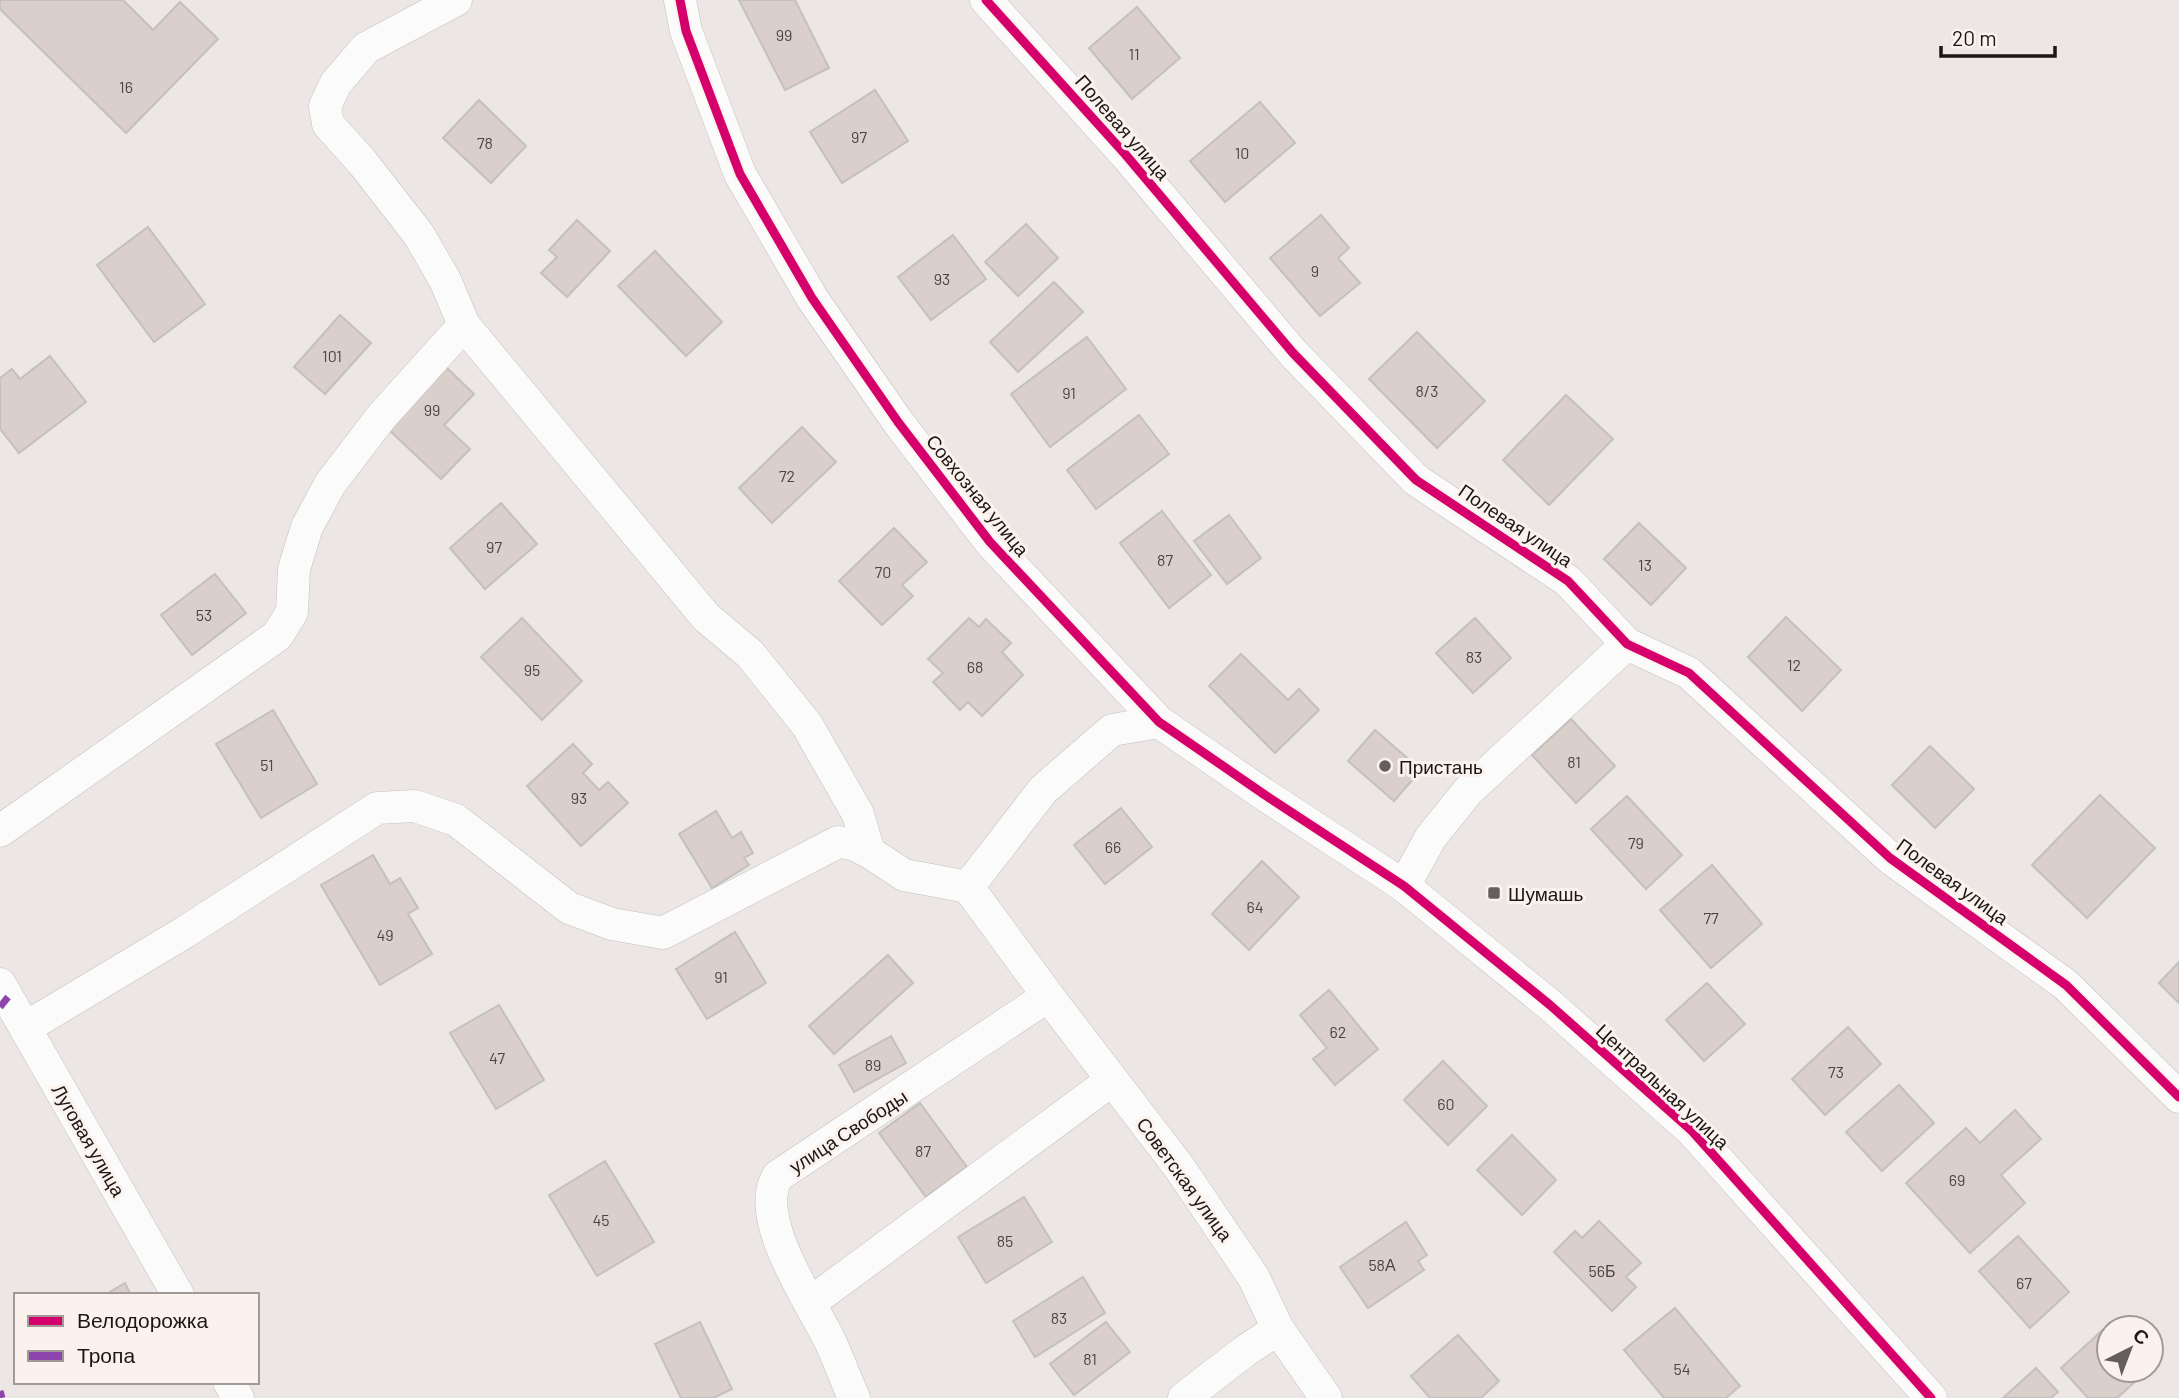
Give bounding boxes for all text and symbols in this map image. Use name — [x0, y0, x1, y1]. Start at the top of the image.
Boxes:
scale bar — [1941, 14, 2055, 58]
house number: 99 — [776, 25, 792, 44]
text: 20 m — [1952, 25, 1997, 50]
house number: 11 — [1128, 44, 1140, 63]
street label: Полевая улица — [1071, 70, 1175, 185]
house number: 16 — [119, 77, 133, 96]
house number: 97 — [851, 127, 867, 146]
house number: 78 — [477, 133, 493, 152]
house number: 10 — [1235, 143, 1249, 162]
house number: 9 — [1311, 261, 1319, 280]
house number: 93 — [934, 269, 950, 288]
house number: 101 — [322, 346, 342, 365]
house number: 8/3 — [1416, 381, 1438, 400]
house number: 91 — [1062, 383, 1076, 402]
house number: 99 — [424, 400, 440, 419]
street label: Совхозная улица — [922, 429, 1034, 561]
house number: 72 — [779, 466, 795, 485]
street label: Полевая улица — [1455, 478, 1578, 572]
house number: 97 — [486, 537, 502, 556]
house number: 87 — [1157, 550, 1173, 569]
house number: 13 — [1638, 555, 1652, 574]
house number: 70 — [875, 562, 891, 581]
house number: 53 — [196, 605, 212, 624]
house number: 83 — [1466, 647, 1482, 666]
house number: 12 — [1787, 655, 1801, 674]
house number: 68 — [967, 657, 983, 676]
house number: 95 — [524, 660, 540, 679]
house number: 81 — [1567, 752, 1581, 771]
house number: 51 — [260, 755, 274, 774]
place label: Пристань — [1399, 755, 1483, 778]
marker: Пристань — [1377, 758, 1393, 774]
house number: 93 — [571, 788, 587, 807]
house number: 79 — [1628, 833, 1644, 852]
street label: Полевая улица — [1893, 833, 2014, 929]
house number: 66 — [1105, 837, 1121, 856]
place label: Шумашь — [1508, 882, 1584, 905]
marker: Шумашь — [1486, 885, 1502, 901]
house number: 64 — [1246, 897, 1264, 916]
house number: 77 — [1703, 908, 1719, 927]
house number: 49 — [376, 925, 394, 944]
house number: 91 — [714, 967, 728, 986]
street label: Центральная улица — [1592, 1018, 1735, 1154]
house number: 62 — [1330, 1022, 1346, 1041]
house number: 47 — [489, 1048, 505, 1067]
house number: 89 — [865, 1055, 881, 1074]
house number: 73 — [1828, 1062, 1844, 1081]
street label: Луговая улица — [48, 1080, 131, 1201]
street label: улица Свободы — [785, 1084, 911, 1178]
house number: 60 — [1437, 1094, 1455, 1113]
street label: Советская улица — [1132, 1112, 1238, 1246]
house number: 87 — [915, 1141, 931, 1160]
house number: 69 — [1949, 1170, 1965, 1189]
house number: 45 — [592, 1210, 610, 1229]
house number: 85 — [997, 1231, 1013, 1250]
house number: 58А — [1368, 1255, 1396, 1274]
house number: 56Б — [1589, 1261, 1615, 1280]
house number: 67 — [2016, 1273, 2032, 1292]
legend — [14, 1293, 259, 1384]
text: Велодорожка — [77, 1307, 208, 1332]
house number: 83 — [1051, 1308, 1067, 1327]
north arrow — [2095, 1314, 2165, 1384]
text: С — [2129, 1323, 2155, 1349]
text: Тропа — [77, 1342, 135, 1367]
house number: 81 — [1083, 1349, 1097, 1368]
house number: 54 — [1673, 1359, 1691, 1378]

